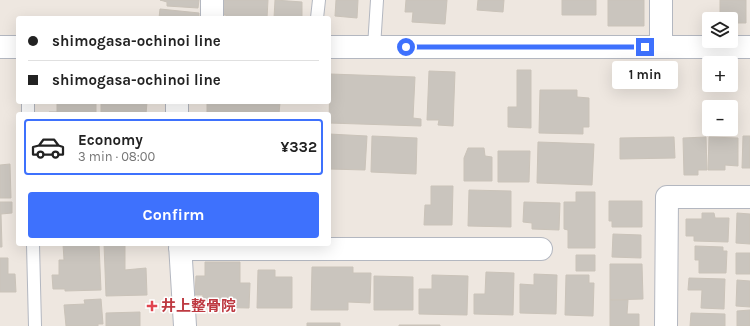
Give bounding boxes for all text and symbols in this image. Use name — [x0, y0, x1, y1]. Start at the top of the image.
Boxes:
map controls — [702, 12, 738, 136]
button: layers — [702, 12, 738, 48]
text: shimogasa-ochinoi line — [52, 32, 221, 50]
route start — [397, 38, 415, 56]
route end — [636, 38, 654, 56]
button: + — [702, 56, 738, 92]
callout: 1 min — [612, 61, 678, 89]
text: 1 min — [629, 67, 661, 82]
text: shimogasa-ochinoi line — [52, 71, 221, 89]
button: − — [702, 100, 738, 136]
icon: car — [30, 129, 66, 165]
text: Economy — [78, 131, 143, 149]
text: ¥332 — [280, 138, 317, 156]
text: 3 min · 08:00 — [78, 149, 155, 164]
button: Confirm — [28, 192, 319, 238]
place label: 井上整骨院 — [161, 297, 236, 315]
marker: 井上整骨院 — [146, 300, 158, 312]

